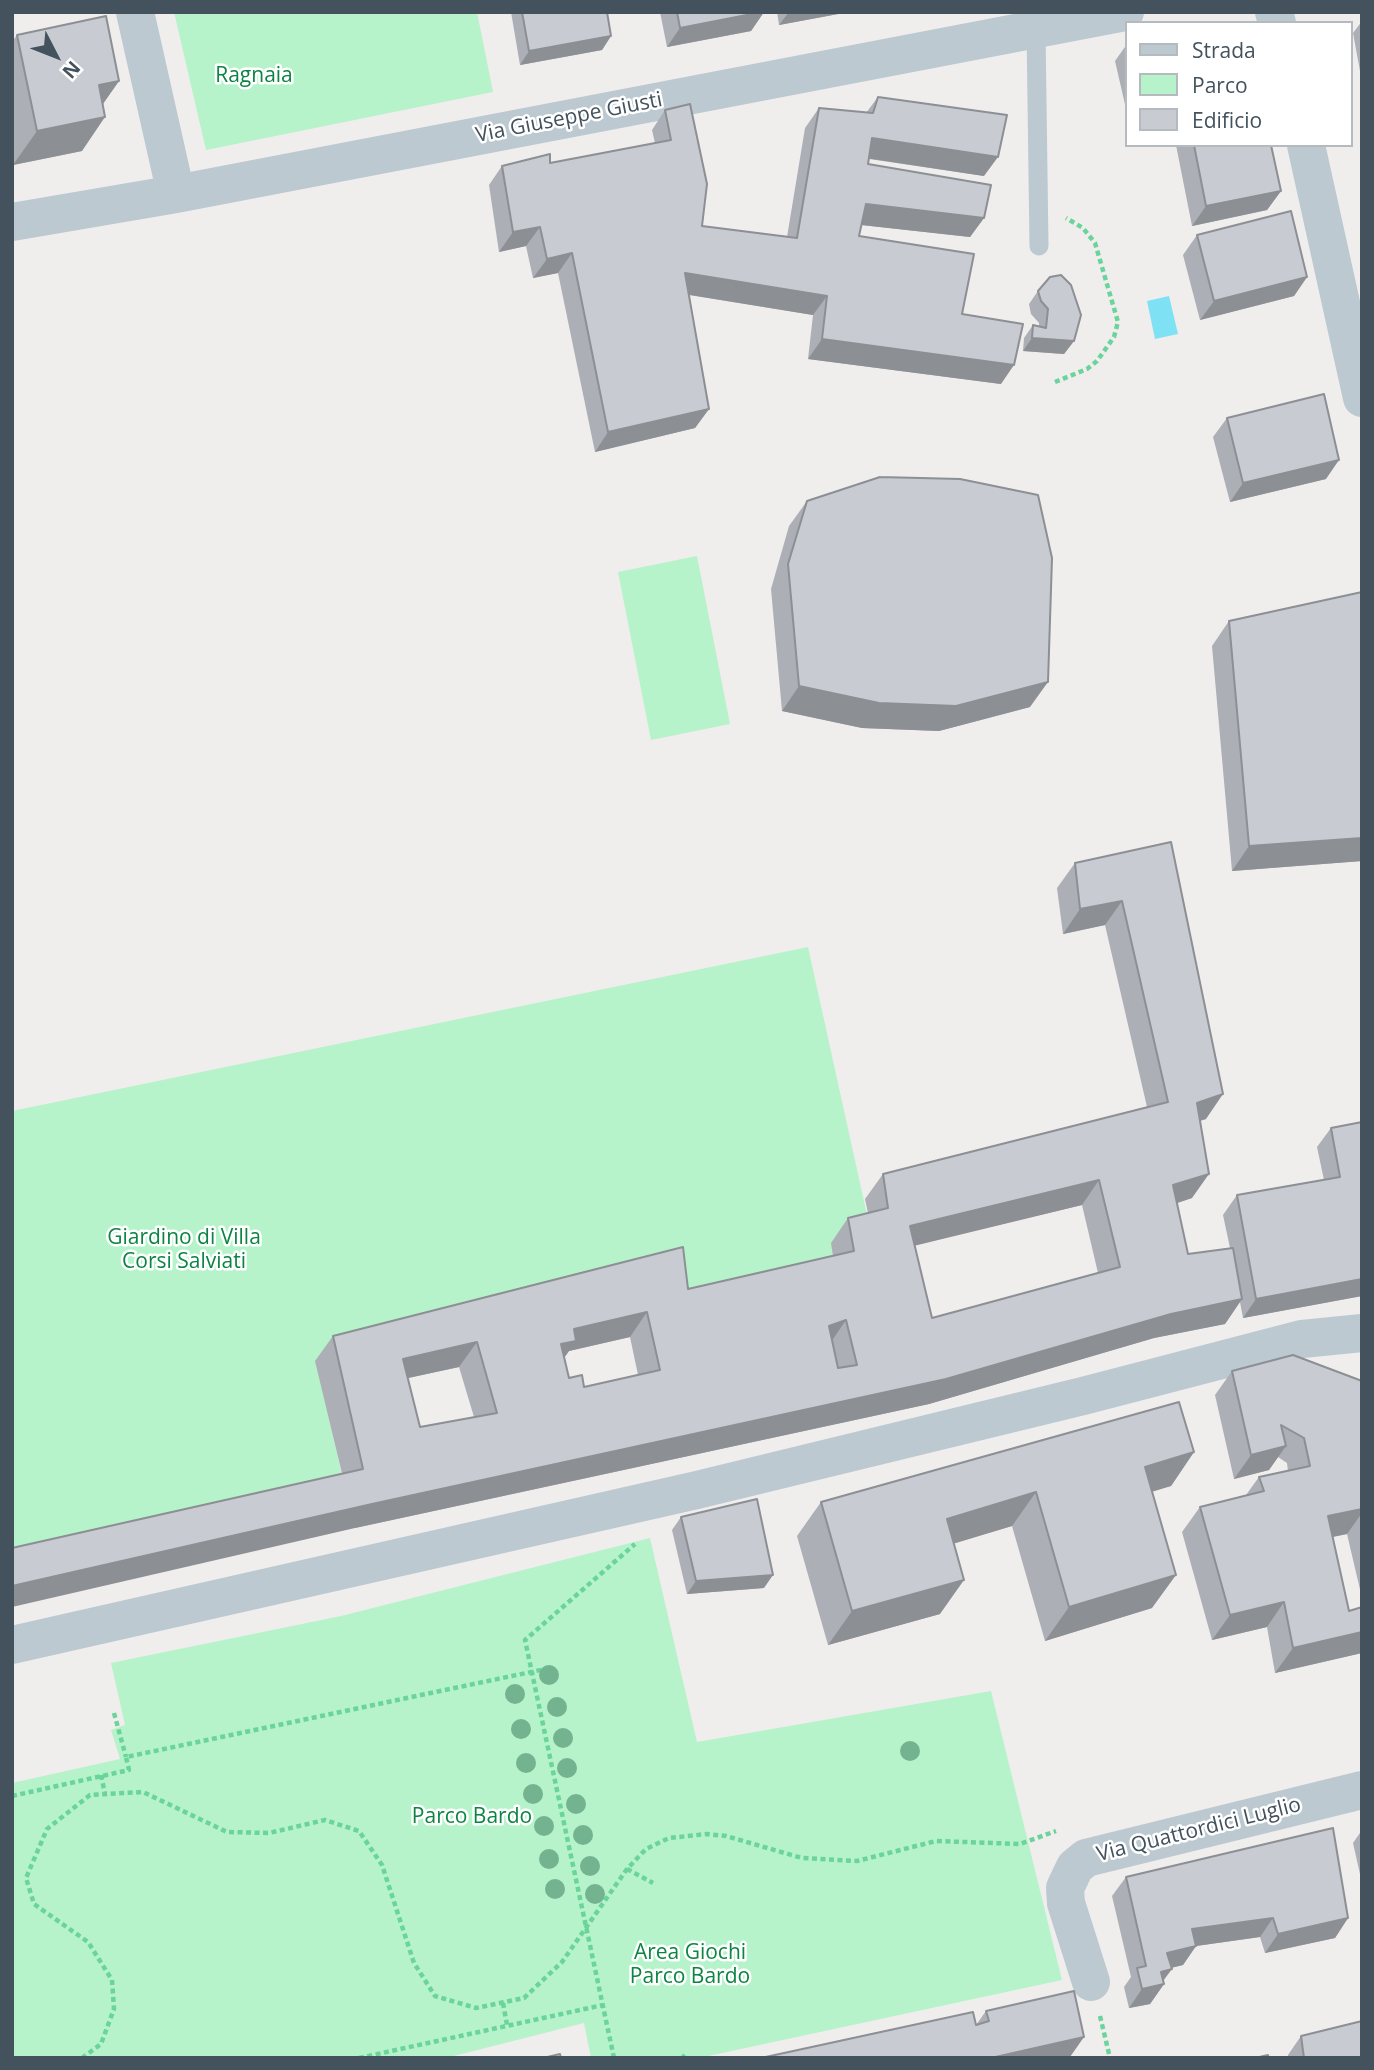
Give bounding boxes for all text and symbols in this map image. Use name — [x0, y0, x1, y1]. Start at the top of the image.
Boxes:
north arrow — [21, 21, 91, 91]
legend — [1126, 21, 1353, 147]
text: Strada — [1192, 36, 1256, 64]
text: N — [57, 56, 86, 84]
park label: Ragnaia — [215, 63, 293, 89]
text: Parco — [1192, 71, 1248, 99]
street label: Via Giuseppe Giusti — [474, 88, 664, 148]
text: Edificio — [1192, 106, 1262, 134]
park label: Giardino di Villa Corsi Salviati — [107, 1225, 261, 1275]
street label: Via Quattordici Luglio — [1094, 1792, 1304, 1868]
park label: Parco Bardo — [412, 1804, 532, 1830]
park label: Area Giochi Parco Bardo — [630, 1940, 750, 1990]

